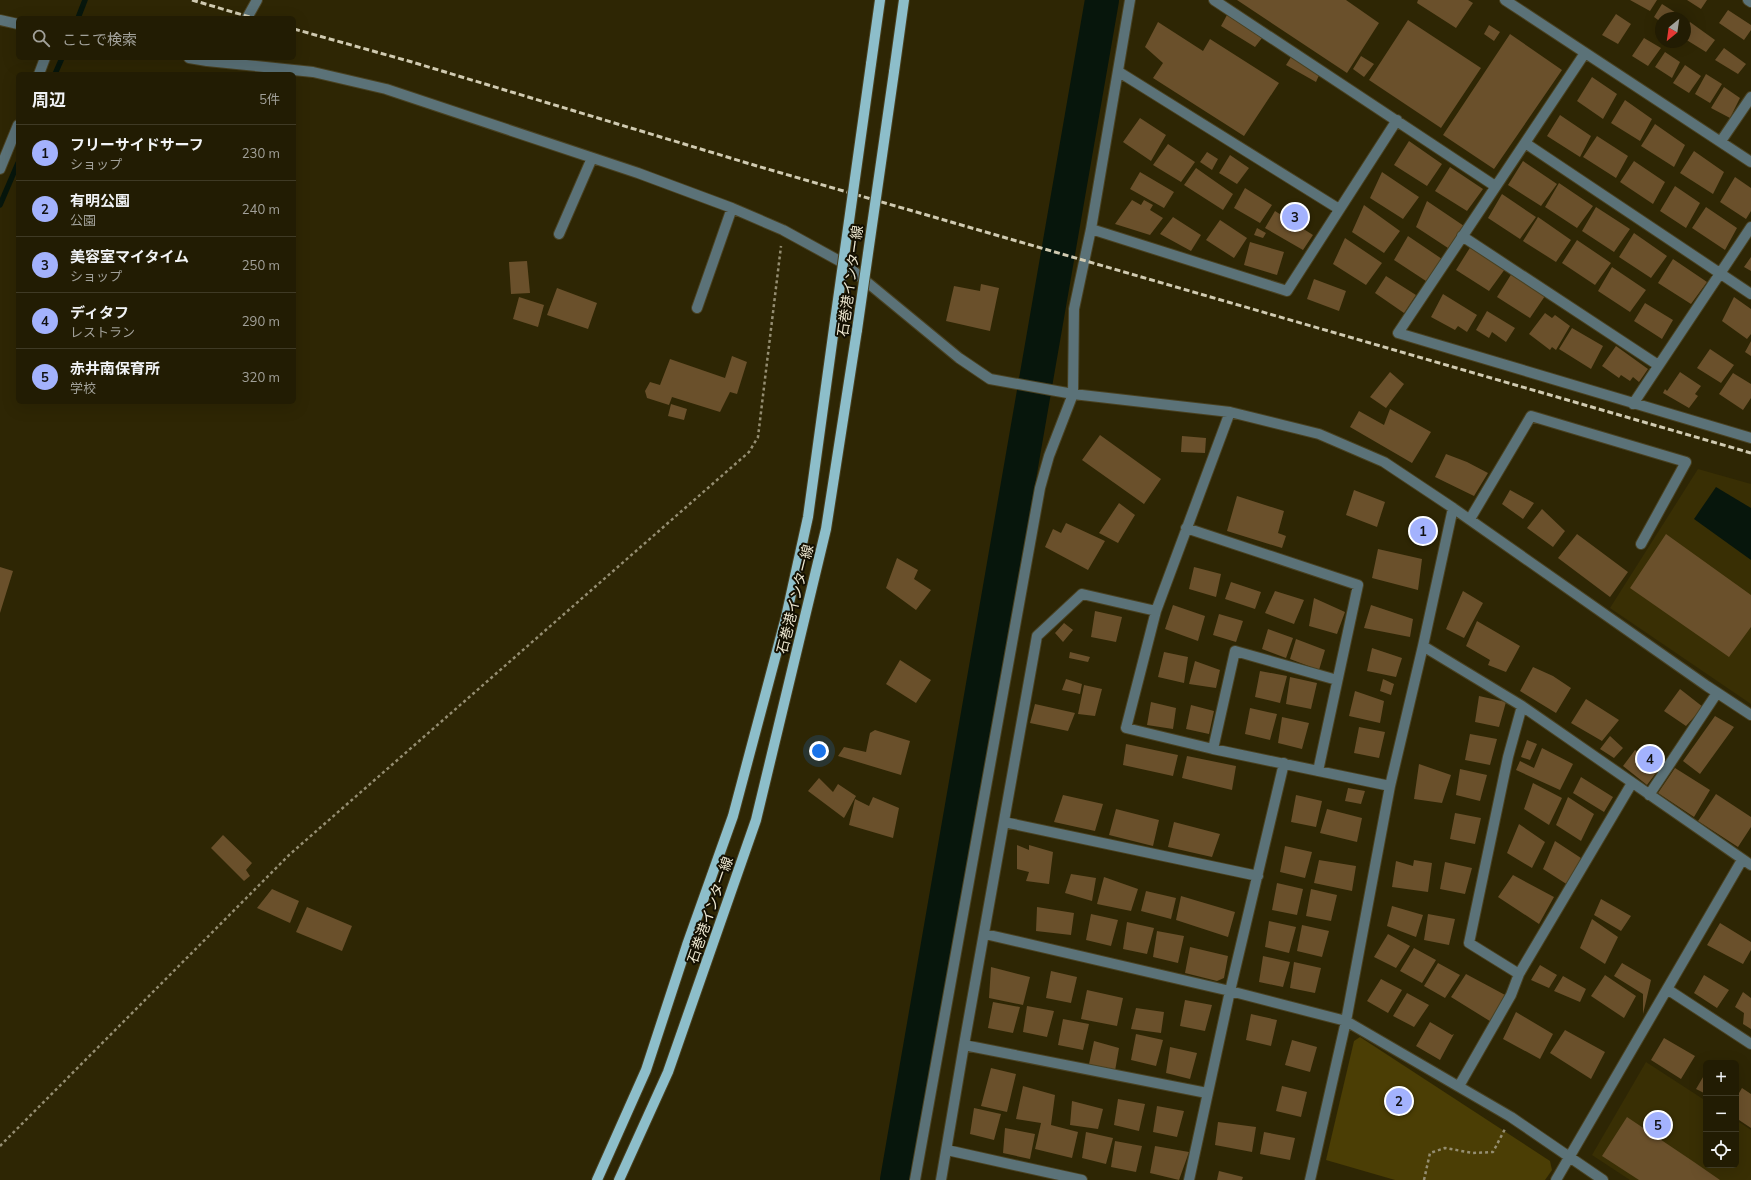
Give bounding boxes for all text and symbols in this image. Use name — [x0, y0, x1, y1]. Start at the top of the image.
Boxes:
north arrow — [1655, 12, 1691, 48]
search box — [16, 16, 296, 60]
icon: search — [30, 27, 52, 49]
text: ここで検索 — [62, 30, 137, 49]
text: 周辺 — [32, 89, 66, 110]
text: 5件 — [259, 91, 280, 107]
text: フリーサイドサーフ — [70, 135, 204, 154]
text: 1 — [41, 145, 49, 161]
text: 230 m — [242, 145, 280, 161]
text: ショップ — [70, 156, 122, 172]
text: 有明公園 — [70, 191, 130, 210]
text: 2 — [41, 201, 49, 217]
text: 240 m — [242, 201, 280, 217]
pin: 3 — [1282, 202, 1308, 232]
text: 公園 — [70, 212, 96, 228]
street label: 石巻港インター線 — [833, 224, 867, 338]
text: 美容室マイタイム — [70, 247, 189, 266]
text: 3 — [41, 257, 49, 273]
text: 250 m — [242, 257, 280, 273]
text: ショップ — [70, 268, 122, 284]
text: ディタフ — [70, 303, 129, 322]
text: 4 — [41, 313, 49, 329]
text: 290 m — [242, 313, 280, 329]
text: レストラン — [70, 324, 135, 340]
text: 赤井南保育所 — [70, 359, 160, 378]
text: 5 — [41, 369, 49, 385]
text: 320 m — [242, 369, 280, 385]
text: 学校 — [70, 380, 96, 396]
pin: 1 — [1410, 516, 1436, 546]
street label: 石巻港インター線 — [773, 542, 817, 656]
your location — [809, 741, 829, 761]
pin: 4 — [1637, 744, 1663, 774]
street label: 石巻港インター線 — [683, 854, 737, 966]
map controls — [1703, 1060, 1739, 1168]
button: + — [1703, 1060, 1739, 1096]
pin: 2 — [1386, 1086, 1412, 1116]
button: − — [1703, 1096, 1739, 1132]
pin: 5 — [1645, 1110, 1671, 1140]
button: locate — [1703, 1132, 1739, 1168]

